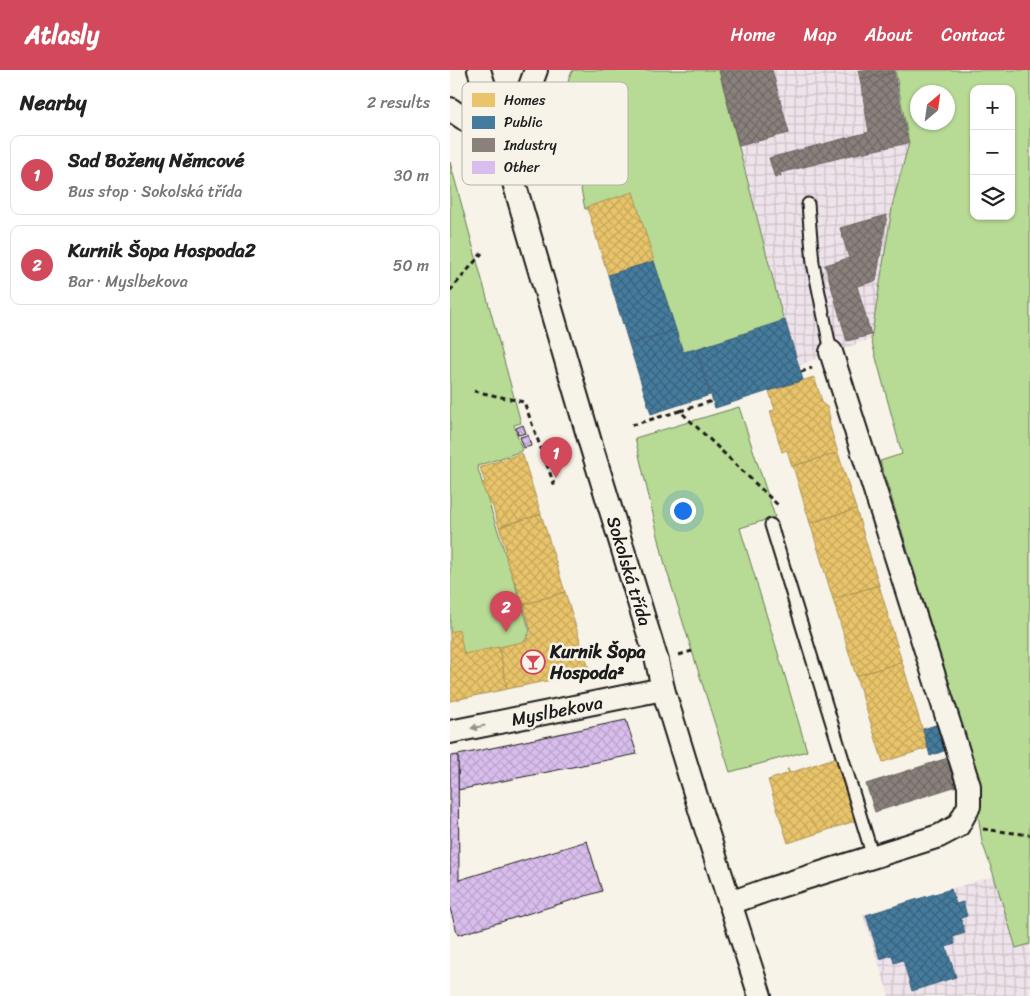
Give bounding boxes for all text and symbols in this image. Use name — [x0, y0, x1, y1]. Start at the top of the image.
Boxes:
text: Atlasly — [25, 14, 99, 56]
text: Home — [731, 19, 776, 51]
text: Map — [804, 19, 837, 51]
text: About — [865, 19, 913, 51]
text: Contact — [941, 19, 1005, 51]
legend — [462, 82, 628, 185]
text: Nearby — [20, 84, 86, 122]
north arrow — [910, 85, 955, 130]
map controls — [970, 85, 1015, 220]
button: + — [970, 85, 1015, 130]
text: 2 results — [367, 88, 430, 117]
text: Homes — [504, 88, 546, 113]
text: Public — [504, 110, 543, 135]
button: − — [970, 130, 1015, 175]
text: Industry — [503, 133, 558, 158]
text: Sad Boženy Němcové — [68, 144, 245, 177]
text: Other — [504, 155, 541, 180]
text: 1 — [34, 161, 40, 190]
text: 30 m — [394, 161, 429, 190]
button: layers — [970, 175, 1015, 220]
text: Bus stop · Sokolská třída — [68, 177, 242, 206]
text: Kurnik Šopa Hospoda2 — [68, 234, 256, 267]
text: 2 — [32, 251, 42, 280]
text: 50 m — [393, 251, 429, 280]
text: Bar · Myslbekova — [68, 267, 188, 296]
pin: 1 — [540, 437, 572, 478]
your location — [670, 498, 696, 524]
street label: Sokolská třída — [597, 512, 661, 630]
pin: 2 — [490, 591, 522, 632]
place label: Kurnik Šopa Hospoda² — [549, 636, 646, 689]
bar icon: Kurnik Šopa Hospoda² — [520, 649, 546, 675]
street label: Myslbekova — [508, 686, 606, 736]
one-way arrow — [470, 723, 486, 731]

